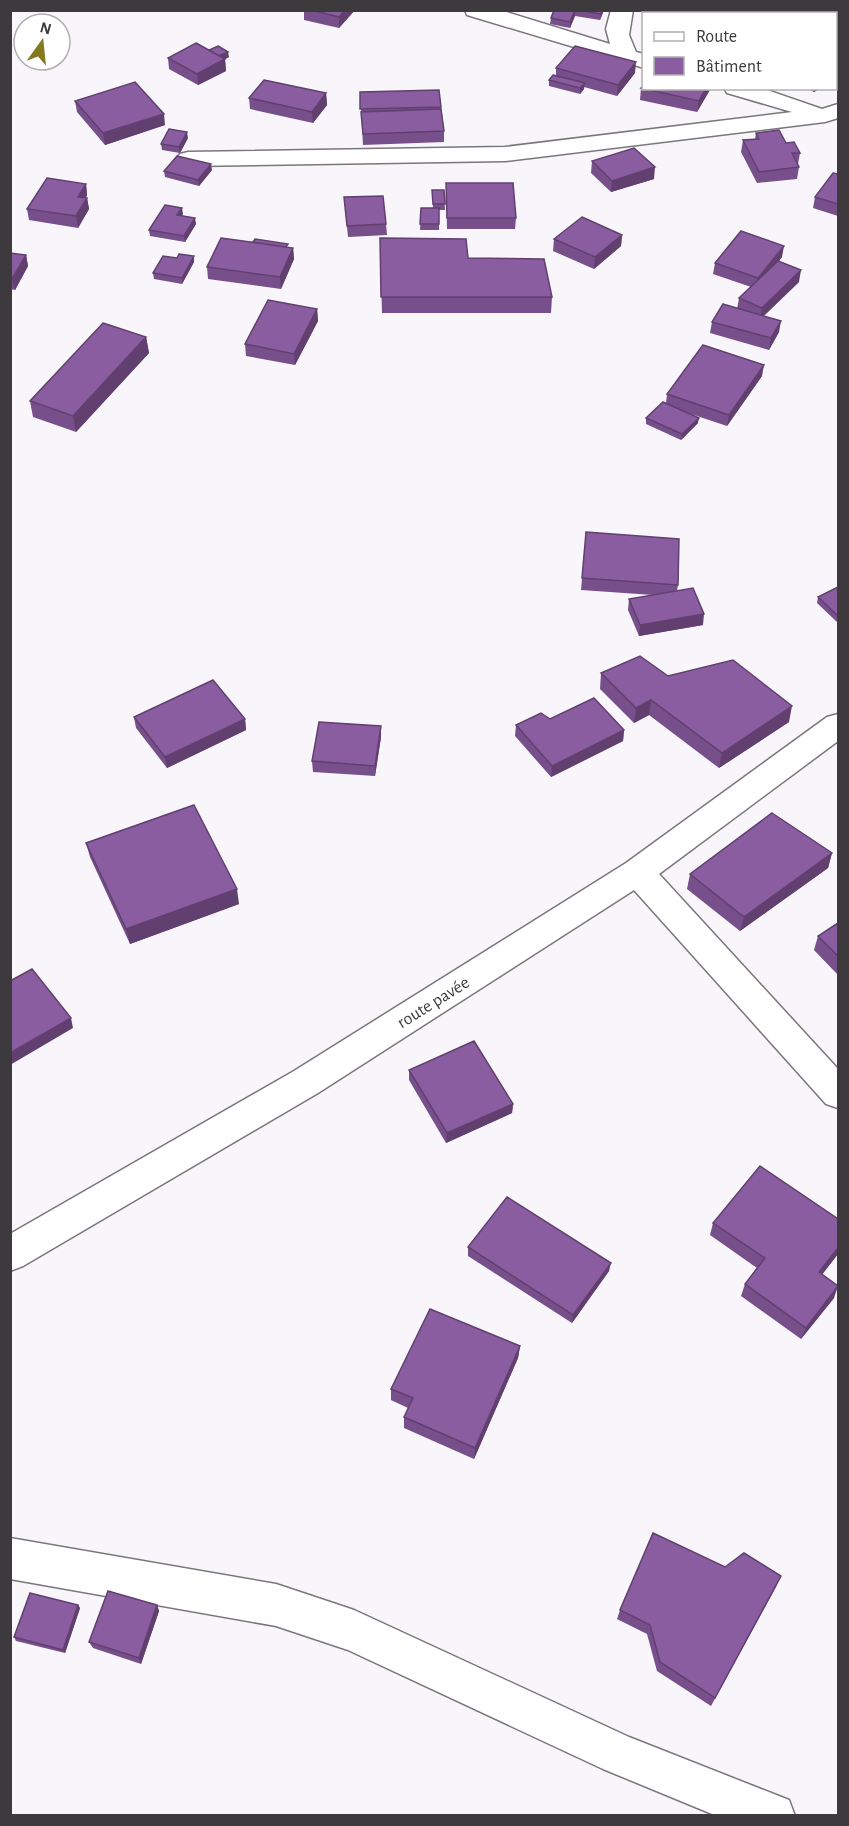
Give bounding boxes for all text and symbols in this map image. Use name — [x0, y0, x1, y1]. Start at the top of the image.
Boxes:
north arrow — [12, 12, 72, 72]
legend — [642, 12, 837, 90]
text: N — [38, 19, 53, 38]
text: Route — [696, 28, 737, 46]
text: Bâtiment — [696, 58, 762, 76]
street label: route pavée — [394, 974, 473, 1032]

